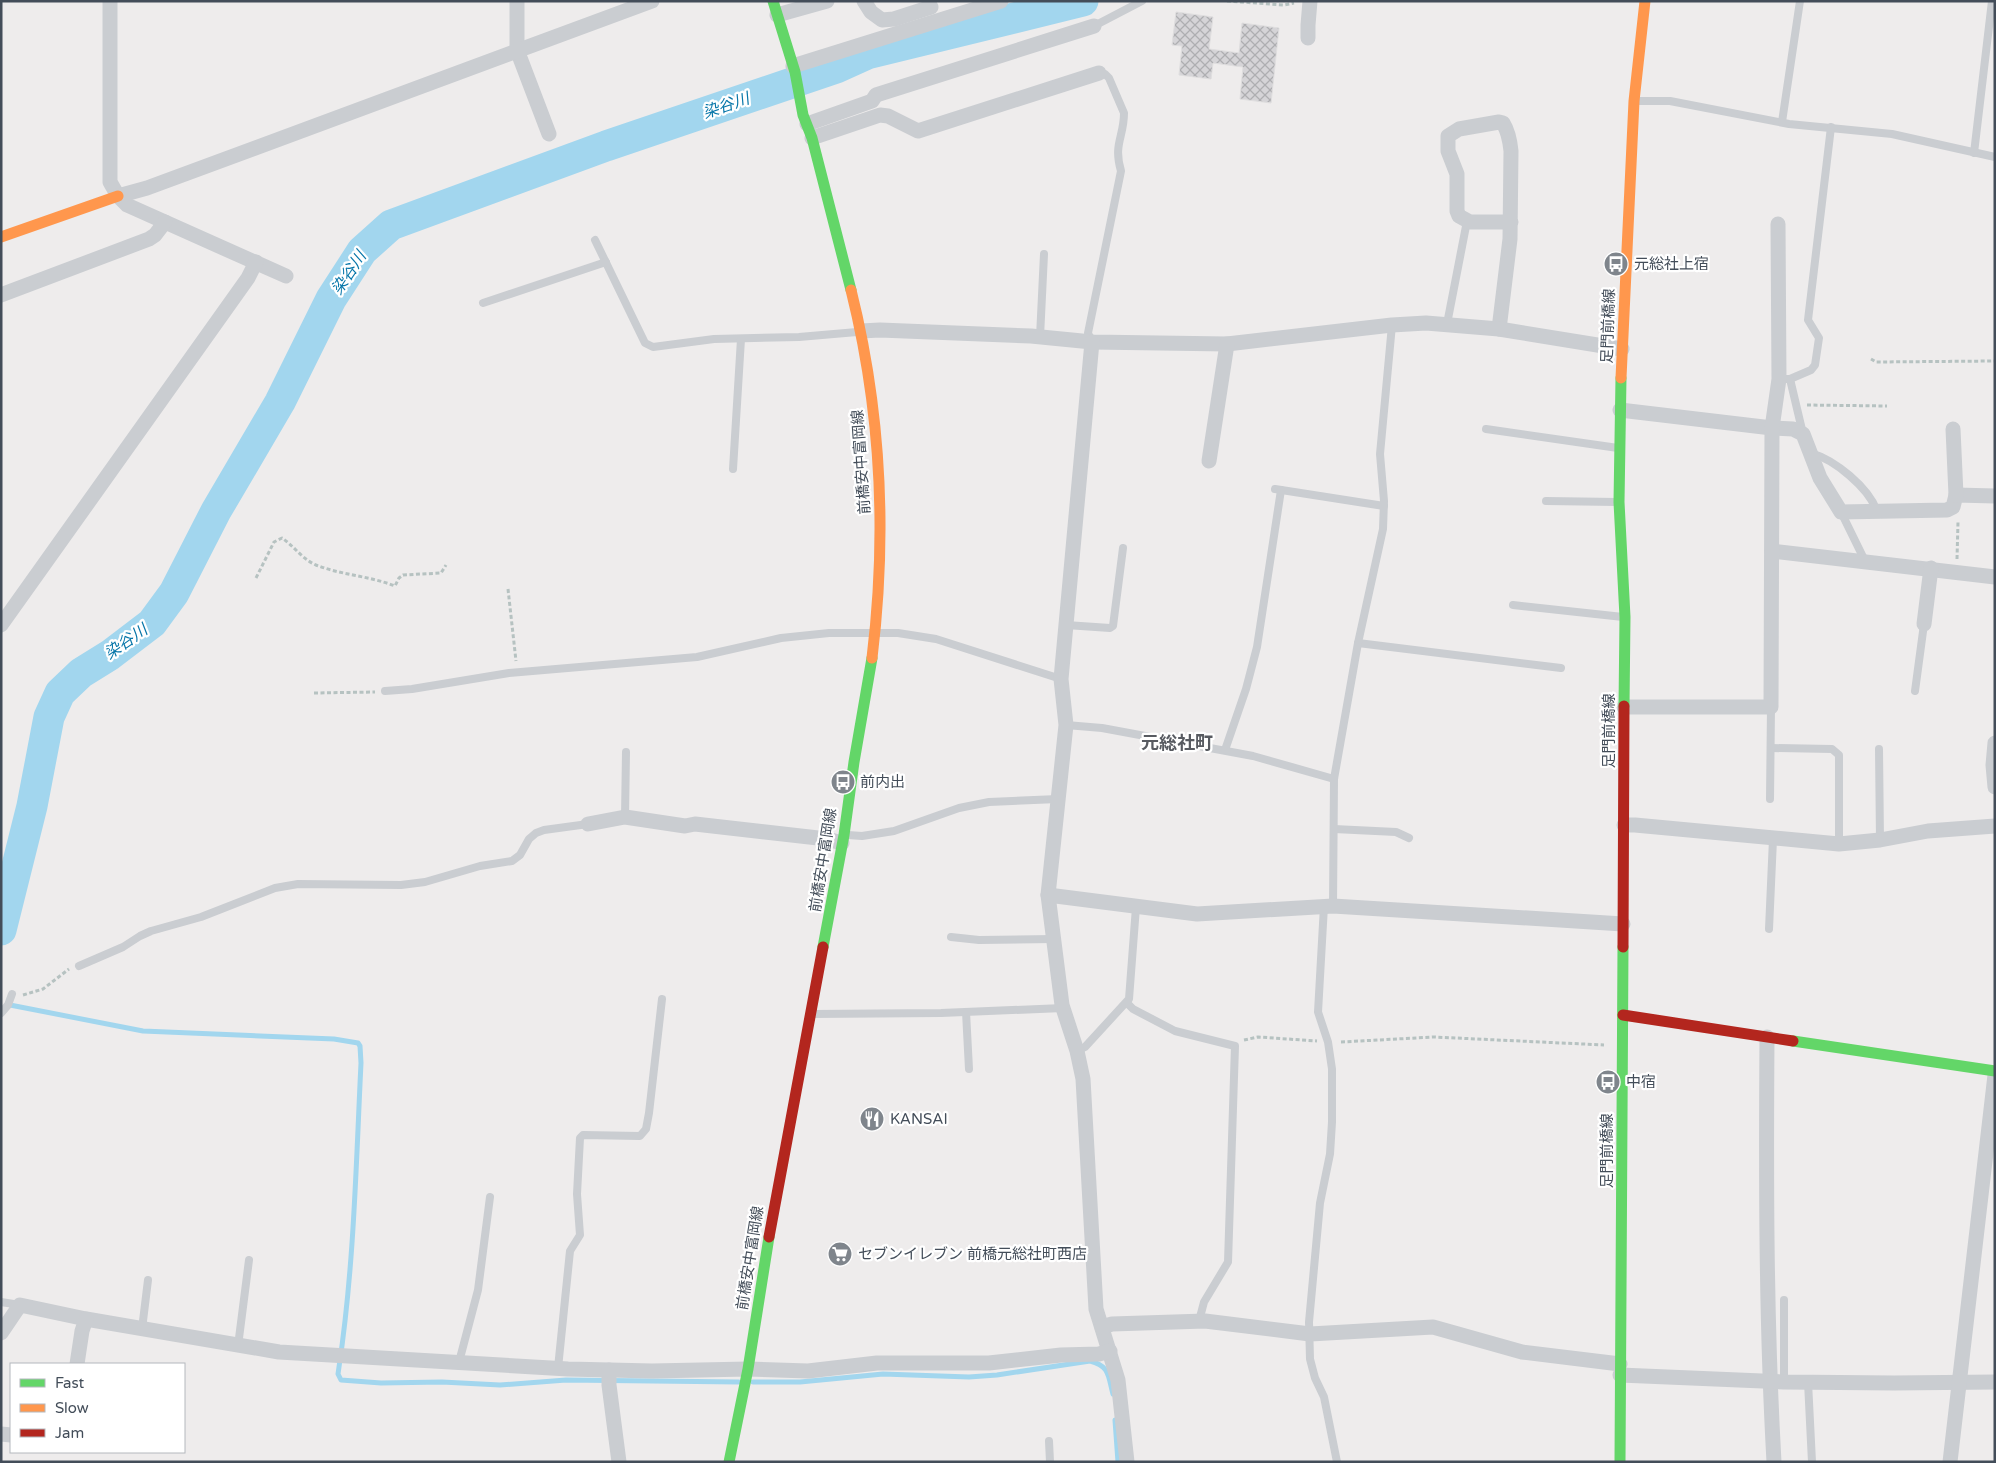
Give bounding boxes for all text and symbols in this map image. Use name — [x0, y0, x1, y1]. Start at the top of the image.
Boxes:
water label: 染谷川 — [700, 88, 754, 123]
water label: 染谷川 — [327, 246, 372, 298]
bus stop icon: 元総社上宿 — [1603, 251, 1629, 277]
place label: 元総社上宿 — [1634, 255, 1709, 273]
street label: 足門前橋線 — [1598, 288, 1618, 364]
street label: 前橋安中富岡線 — [848, 409, 874, 515]
water label: 染谷川 — [101, 619, 153, 664]
street label: 足門前橋線 — [1600, 693, 1618, 769]
district label: 元総社町 — [1141, 732, 1213, 754]
bus stop icon: 前内出 — [830, 769, 856, 795]
place label: 前内出 — [860, 773, 905, 791]
street label: 前橋安中富岡線 — [806, 807, 840, 913]
bus stop icon: 中宿 — [1595, 1069, 1621, 1095]
place label: 中宿 — [1626, 1073, 1656, 1091]
restaurant icon: KANSAI — [859, 1106, 885, 1132]
place label: KANSAI — [890, 1110, 948, 1128]
street label: 足門前橋線 — [1598, 1113, 1616, 1189]
street label: 前橋安中富岡線 — [733, 1205, 767, 1311]
supermarket icon: セブンイレブン 前橋元総社町西店 — [827, 1241, 853, 1267]
place label: セブンイレブン 前橋元総社町西店 — [858, 1245, 1087, 1263]
legend — [10, 1363, 185, 1453]
text: Fast — [55, 1374, 85, 1392]
text: Slow — [55, 1399, 89, 1417]
text: Jam — [55, 1424, 84, 1442]

